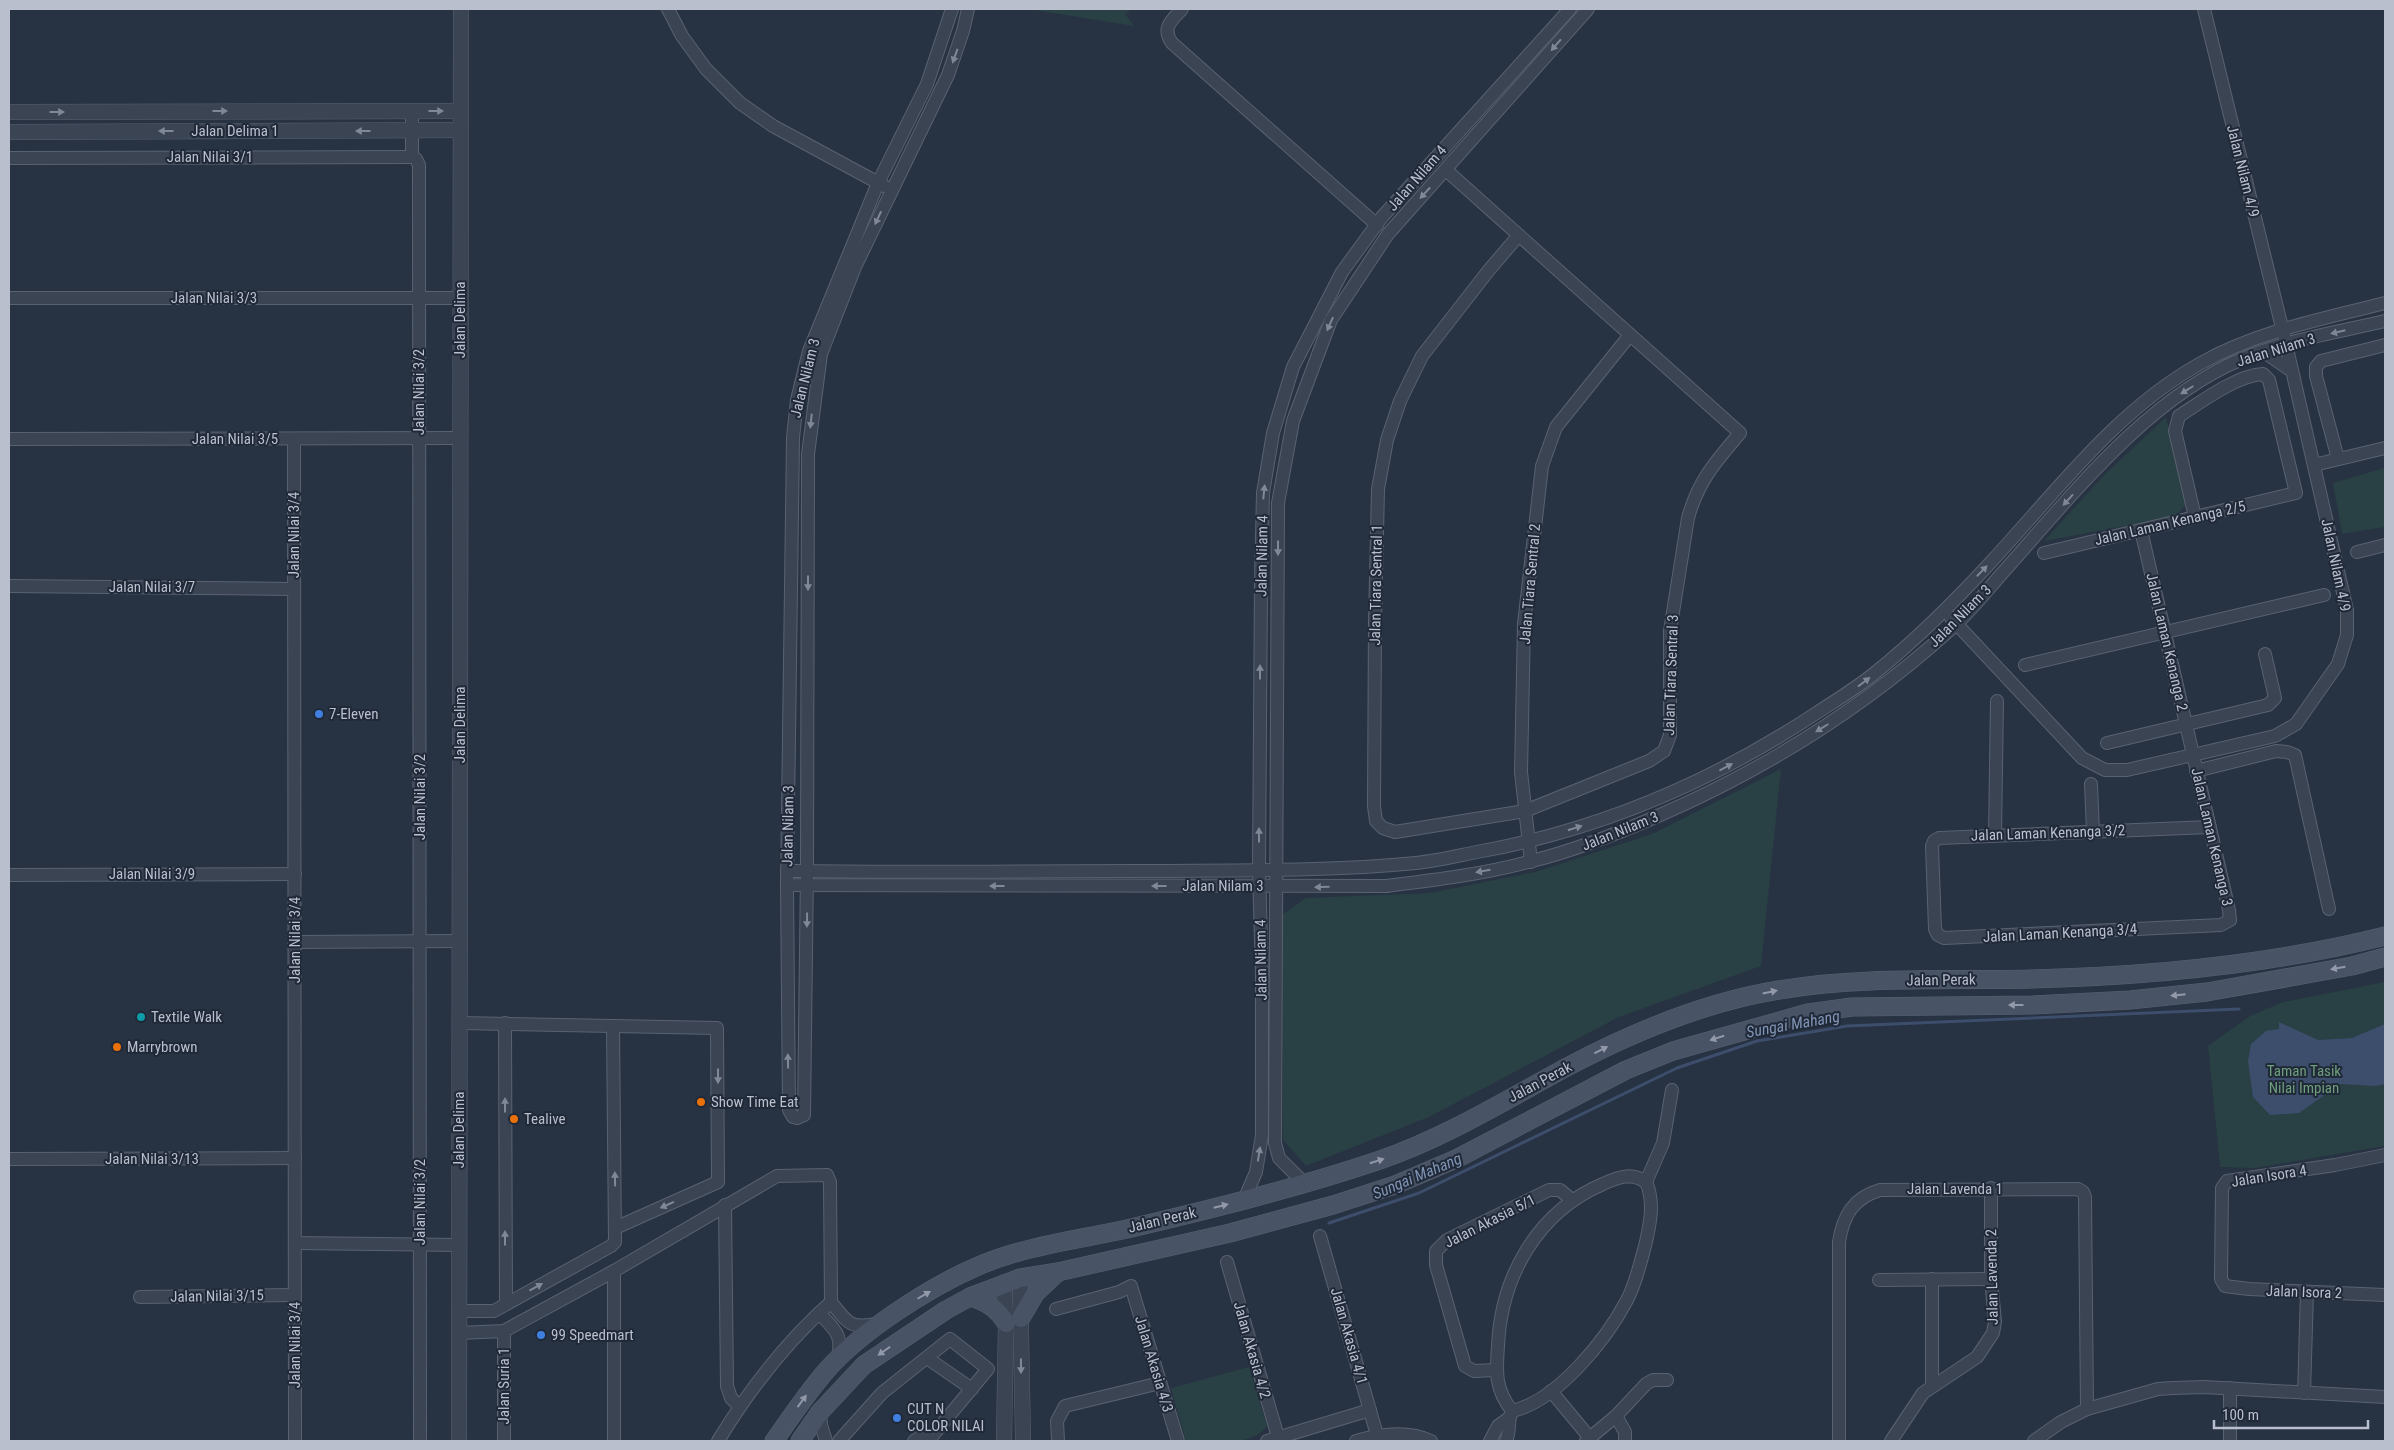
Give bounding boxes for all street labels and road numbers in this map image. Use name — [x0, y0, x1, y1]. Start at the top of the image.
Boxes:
street label: Jalan Delima 1 — [191, 122, 279, 140]
street label: Jalan Nilam 4/9 — [2223, 123, 2263, 219]
street label: Jalan Nilam 4 — [1384, 141, 1450, 215]
street label: Jalan Nilai 3/1 — [167, 148, 253, 166]
street label: Jalan Delima — [451, 282, 469, 358]
street label: Jalan Nilai 3/3 — [171, 289, 257, 307]
street label: Jalan Nilam 3 — [2235, 330, 2317, 370]
street label: Jalan Nilam 3 — [786, 336, 824, 420]
street label: Jalan Nilai 3/2 — [410, 349, 428, 435]
street label: Jalan Nilai 3/5 — [192, 430, 278, 448]
street label: Jalan Nilai 3/4 — [285, 492, 303, 578]
street label: Jalan Laman Kenanga 2/5 — [2093, 497, 2247, 549]
street label: Jalan Nilam 4 — [1252, 515, 1272, 597]
street label: Jalan Nilam 4/9 — [2317, 517, 2355, 613]
street label: Jalan Tiara Sentral 2 — [1516, 523, 1544, 645]
street label: Jalan Tiara Sentral 1 — [1366, 524, 1386, 646]
street label: Jalan Laman Kenanga 2 — [2142, 571, 2192, 713]
street label: Jalan Nilai 3/7 — [109, 578, 195, 596]
street label: Jalan Nilam 3 — [1925, 581, 1995, 651]
street label: Jalan Tiara Sentral 3 — [1660, 614, 1682, 736]
street label: Jalan Delima — [451, 687, 469, 763]
street label: Jalan Nilai 3/2 — [411, 754, 429, 840]
street label: Jalan Laman Kenanga 3 — [2187, 766, 2237, 908]
street label: Jalan Nilam 3 — [778, 785, 798, 867]
street label: Jalan Nilam 3 — [1579, 807, 1661, 855]
street label: Jalan Laman Kenanga 3/2 — [1971, 821, 2125, 845]
street label: Jalan Nilai 3/9 — [109, 865, 195, 883]
street label: Jalan Nilam 3 — [1182, 877, 1264, 895]
street label: Jalan Nilai 3/4 — [286, 897, 304, 983]
street label: Jalan Nilam 4 — [1251, 919, 1271, 1001]
street label: Jalan Laman Kenanga 3/4 — [1982, 920, 2138, 946]
street label: Jalan Perak — [1906, 970, 1976, 990]
street label: Jalan Perak — [1505, 1058, 1575, 1106]
street label: Jalan Delima — [450, 1092, 468, 1168]
street label: Jalan Nilai 3/13 — [105, 1150, 199, 1168]
street label: Jalan Nilai 3/2 — [411, 1159, 429, 1245]
street label: Jalan Isora 4 — [2230, 1161, 2308, 1191]
street label: Jalan Lavenda 1 — [1907, 1180, 2003, 1198]
street label: Jalan Akasia 5/1 — [1442, 1190, 1538, 1252]
street label: Jalan Perak — [1126, 1203, 1198, 1237]
street label: Jalan Lavenda 2 — [1982, 1229, 2002, 1325]
street label: Jalan Isora 2 — [2266, 1282, 2342, 1302]
street label: Jalan Nilai 3/15 — [170, 1286, 264, 1306]
street label: Jalan Akasia 4/1 — [1327, 1286, 1371, 1386]
street label: Jalan Akasia 4/2 — [1230, 1300, 1274, 1400]
street label: Jalan Nilai 3/4 — [286, 1302, 304, 1388]
street label: Jalan Akasia 4/3 — [1131, 1314, 1177, 1414]
street label: Jalan Suria 1 — [495, 1348, 513, 1424]

